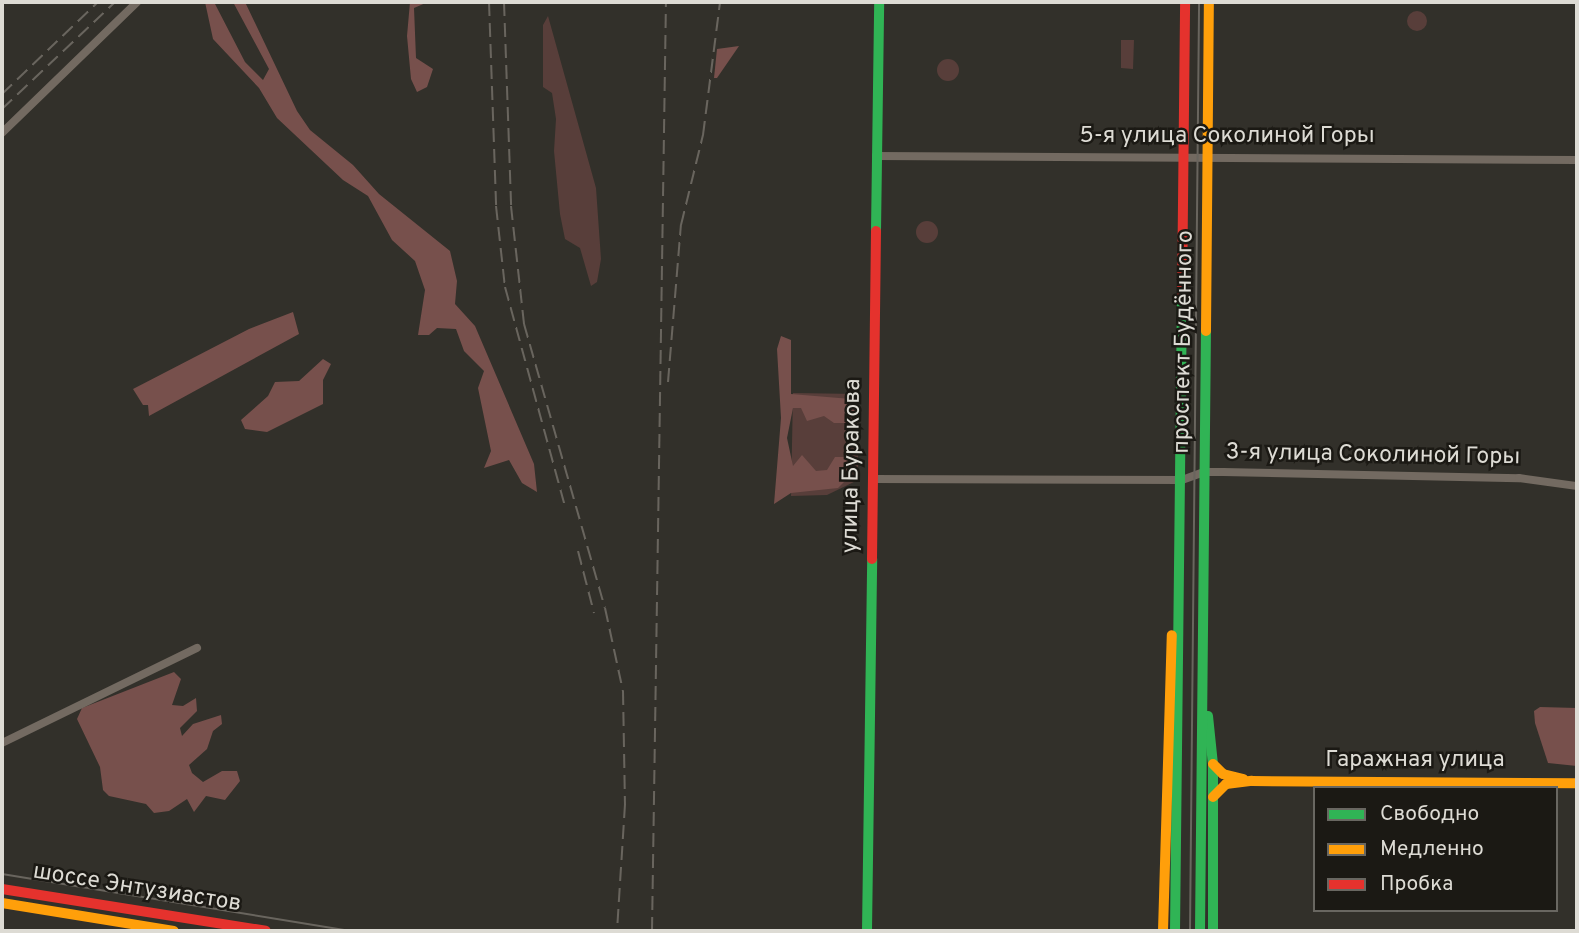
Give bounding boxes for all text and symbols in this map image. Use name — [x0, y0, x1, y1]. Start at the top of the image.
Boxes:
street label: 5-я улица Соколиной Горы — [1079, 123, 1375, 151]
street label: проспект Будённого — [1169, 230, 1201, 454]
street label: улица Буракова — [838, 378, 868, 554]
street label: 3-я улица Соколиной Горы — [1225, 440, 1521, 472]
street label: Гаражная улица — [1325, 747, 1505, 775]
legend — [1313, 786, 1558, 912]
text: Свободно — [1380, 801, 1479, 828]
text: Медленно — [1380, 836, 1484, 863]
street label: шоссе Энтузиастов — [31, 859, 243, 919]
text: Пробка — [1380, 871, 1453, 898]

